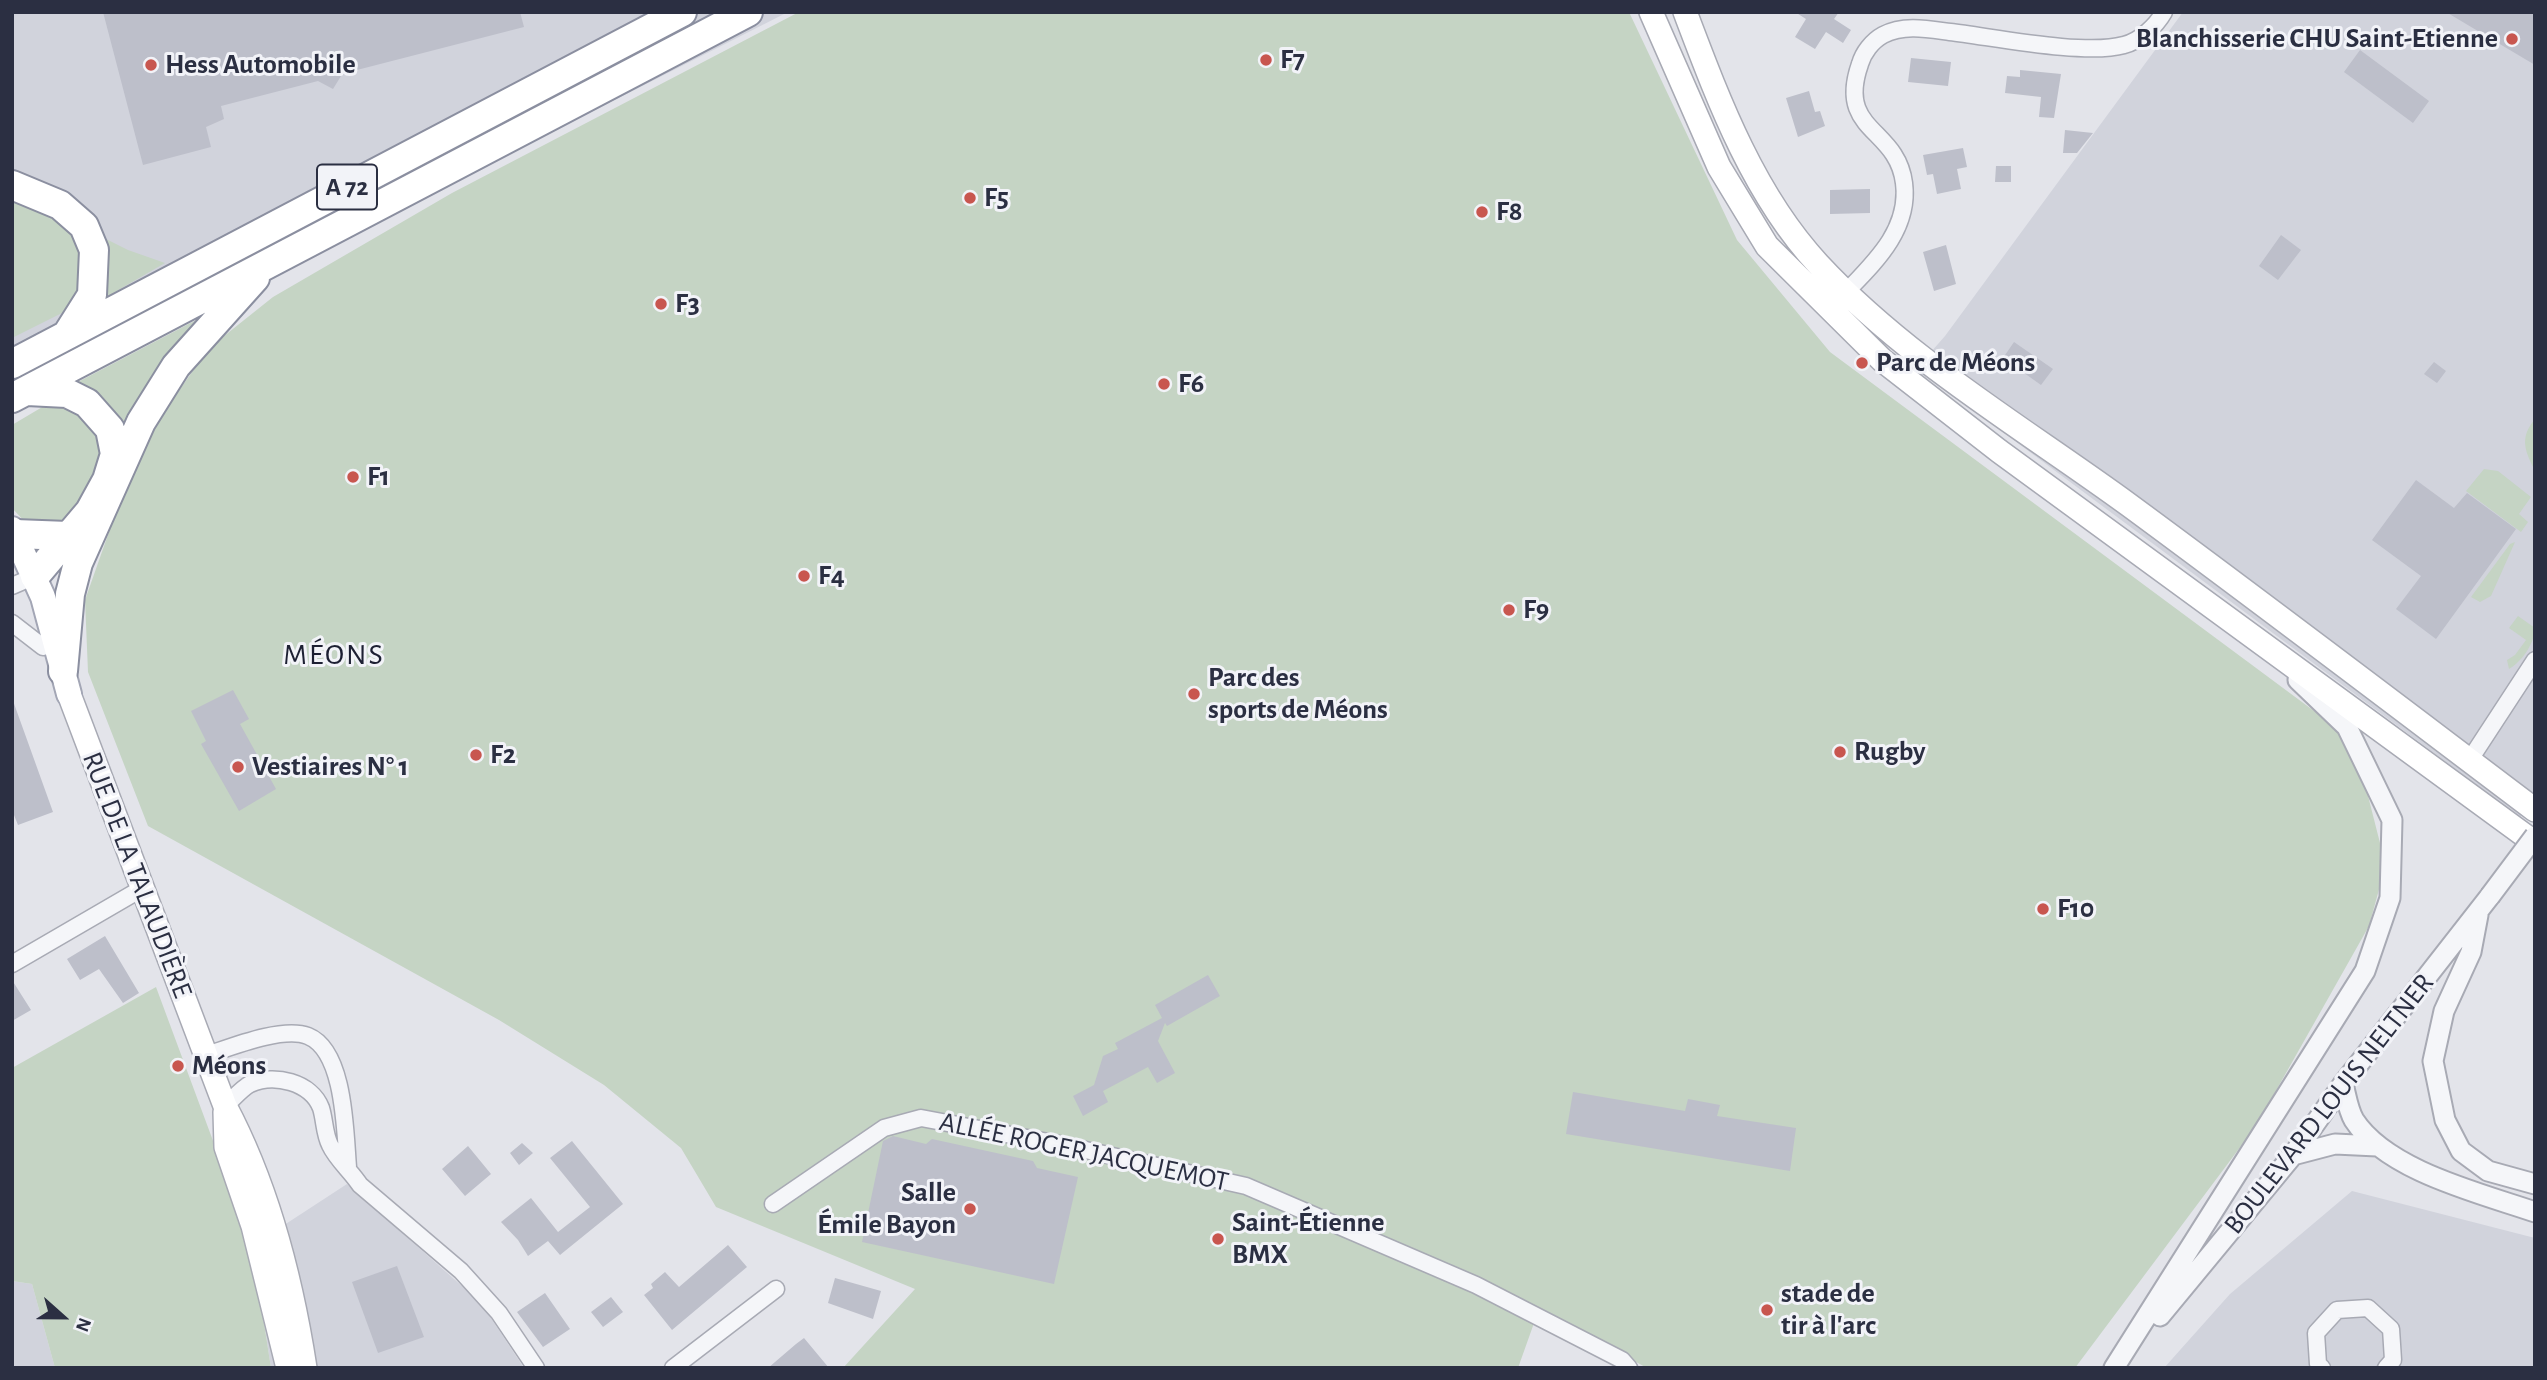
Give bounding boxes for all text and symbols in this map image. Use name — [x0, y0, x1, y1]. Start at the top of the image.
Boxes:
place label: Blanchisserie CHU Saint-Etienne — [2136, 22, 2498, 56]
marker: Blanchisserie CHU Saint-Etienne — [2504, 31, 2520, 47]
place label: F7 — [1280, 43, 1305, 77]
place label: Hess Automobile — [165, 48, 356, 82]
marker: F7 — [1258, 52, 1274, 68]
marker: Hess Automobile — [143, 57, 159, 73]
road number: A 72 — [317, 164, 377, 210]
place label: F5 — [984, 181, 1009, 215]
marker: F5 — [962, 190, 978, 206]
place label: F8 — [1496, 195, 1523, 229]
marker: F8 — [1474, 204, 1490, 220]
place label: F3 — [675, 287, 700, 321]
marker: F3 — [653, 296, 669, 312]
place label: Parc de Méons — [1876, 346, 2035, 380]
marker: Parc de Méons — [1854, 355, 1870, 371]
place label: F6 — [1178, 367, 1204, 401]
marker: F6 — [1156, 376, 1172, 392]
place label: F1 — [367, 460, 390, 494]
marker: F1 — [345, 469, 361, 485]
place label: F4 — [818, 559, 845, 593]
marker: F4 — [796, 568, 812, 584]
place label: F9 — [1523, 593, 1549, 627]
marker: F9 — [1501, 602, 1517, 618]
district label: MÉONS — [284, 637, 384, 673]
place label: Parc des sports de Méons — [1208, 661, 1388, 727]
marker: Parc des sports de Méons — [1186, 686, 1202, 702]
place label: Rugby — [1854, 735, 1926, 769]
place label: F2 — [490, 738, 516, 772]
marker: Rugby — [1832, 744, 1848, 760]
street label: RUE DE LA TALAUDIÈRE — [75, 747, 199, 1003]
marker: F2 — [468, 747, 484, 763]
place label: Vestiaires N° 1 — [252, 750, 409, 784]
marker: Vestiaires N° 1 — [230, 759, 246, 775]
place label: F10 — [2057, 892, 2094, 926]
marker: F10 — [2035, 901, 2051, 917]
street label: BOULEVARD LOUIS NELTNER — [2217, 967, 2441, 1241]
place label: Méons — [192, 1049, 266, 1083]
marker: Méons — [170, 1058, 186, 1074]
street label: ALLÉE ROGER JACQUEMOT — [936, 1105, 1232, 1199]
place label: Salle Émile Bayon — [817, 1176, 956, 1242]
marker: Salle Émile Bayon — [962, 1201, 978, 1217]
place label: Saint-Étienne BMX — [1232, 1206, 1384, 1272]
marker: Saint-Étienne BMX — [1210, 1231, 1226, 1247]
place label: stade de tir à l'arc — [1781, 1277, 1876, 1343]
north arrow — [28, 1282, 98, 1352]
marker: stade de tir à l'arc — [1759, 1302, 1775, 1318]
text: N — [72, 1315, 94, 1334]

